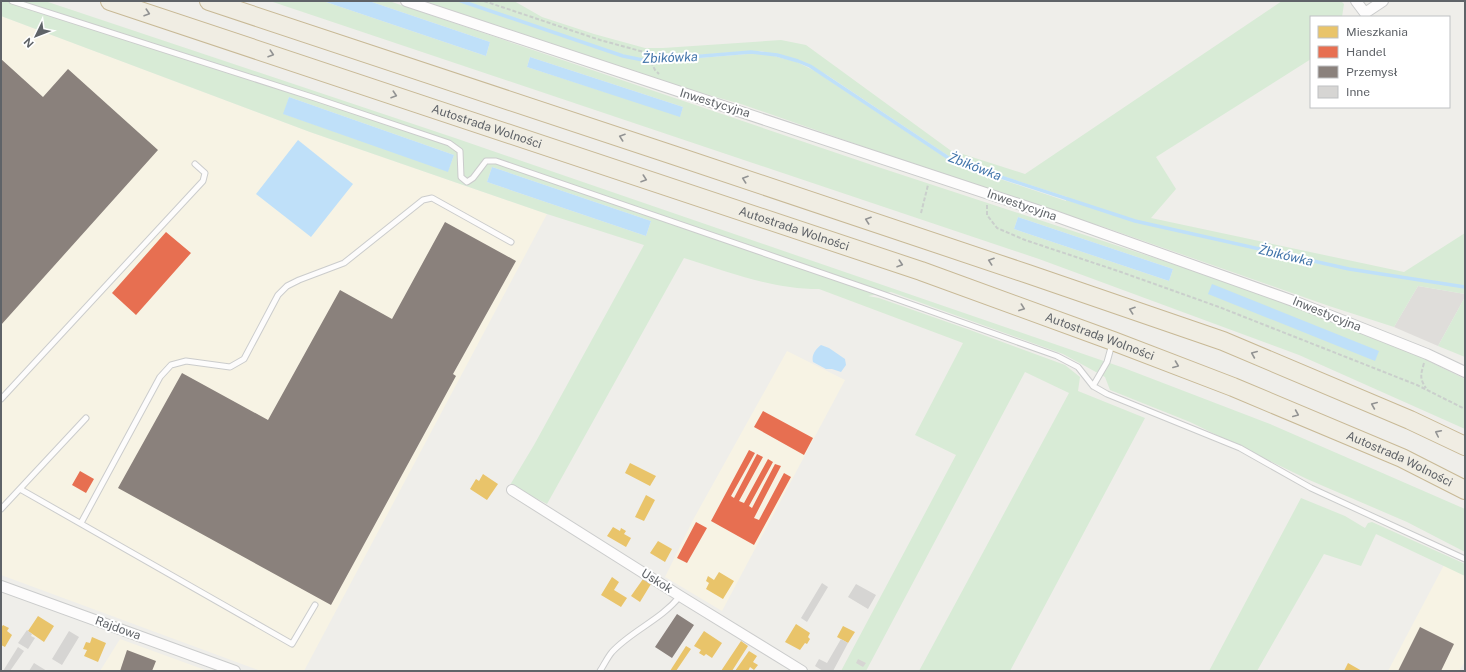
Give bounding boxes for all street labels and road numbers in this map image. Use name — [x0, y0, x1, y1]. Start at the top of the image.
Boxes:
street label: Inwestycyjna — [678, 86, 752, 120]
street label: Autostrada Wolności — [430, 102, 544, 151]
street label: Inwestycyjna — [985, 187, 1059, 223]
street label: Autostrada Wolności — [737, 204, 851, 254]
street label: Inwestycyjna — [1291, 294, 1363, 334]
street label: Autostrada Wolności — [1043, 310, 1156, 363]
street label: Autostrada Wolności — [1344, 428, 1455, 489]
street label: Uskok — [639, 566, 676, 596]
street label: Rajdowa — [93, 613, 143, 643]

